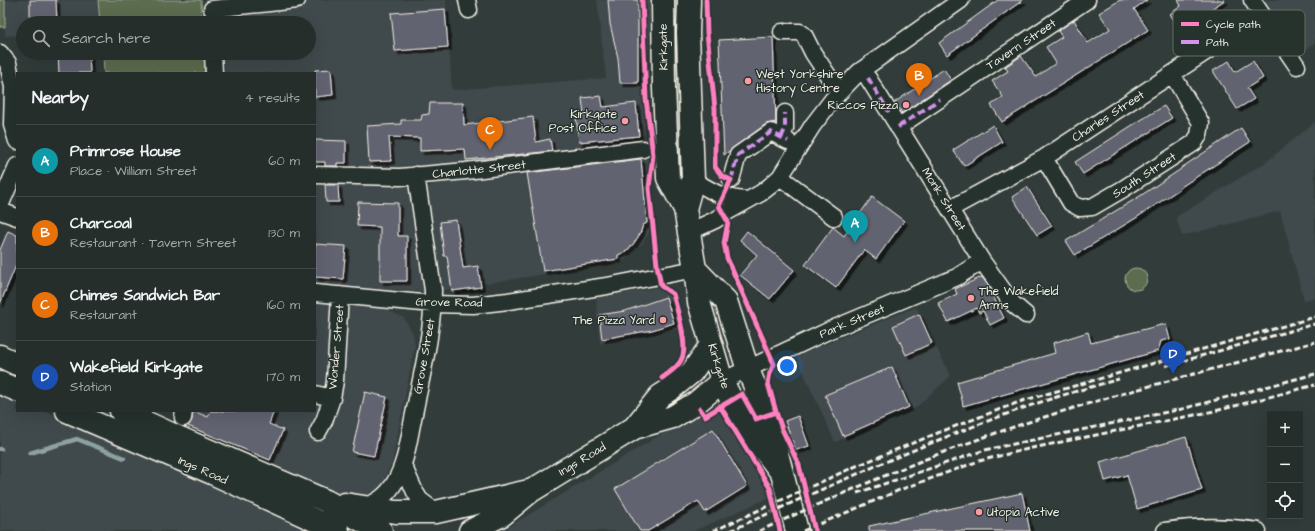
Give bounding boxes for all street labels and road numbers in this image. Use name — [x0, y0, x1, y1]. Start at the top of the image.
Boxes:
street label: Tavern Street — [983, 15, 1060, 74]
street label: Kirkgate — [655, 23, 673, 70]
street label: Charles Street — [1069, 87, 1148, 146]
street label: South Street — [1109, 148, 1180, 202]
street label: Charlotte Street — [432, 156, 527, 183]
street label: Monk Street — [917, 164, 970, 234]
street label: Grove Road — [415, 293, 483, 312]
street label: Park Street — [817, 300, 888, 343]
street label: Wonder Street — [324, 304, 349, 390]
street label: Grove Street — [410, 317, 440, 395]
street label: Kirkgate — [702, 341, 734, 392]
street label: Ings Road — [555, 439, 610, 481]
street label: Ings Road — [175, 452, 230, 490]

